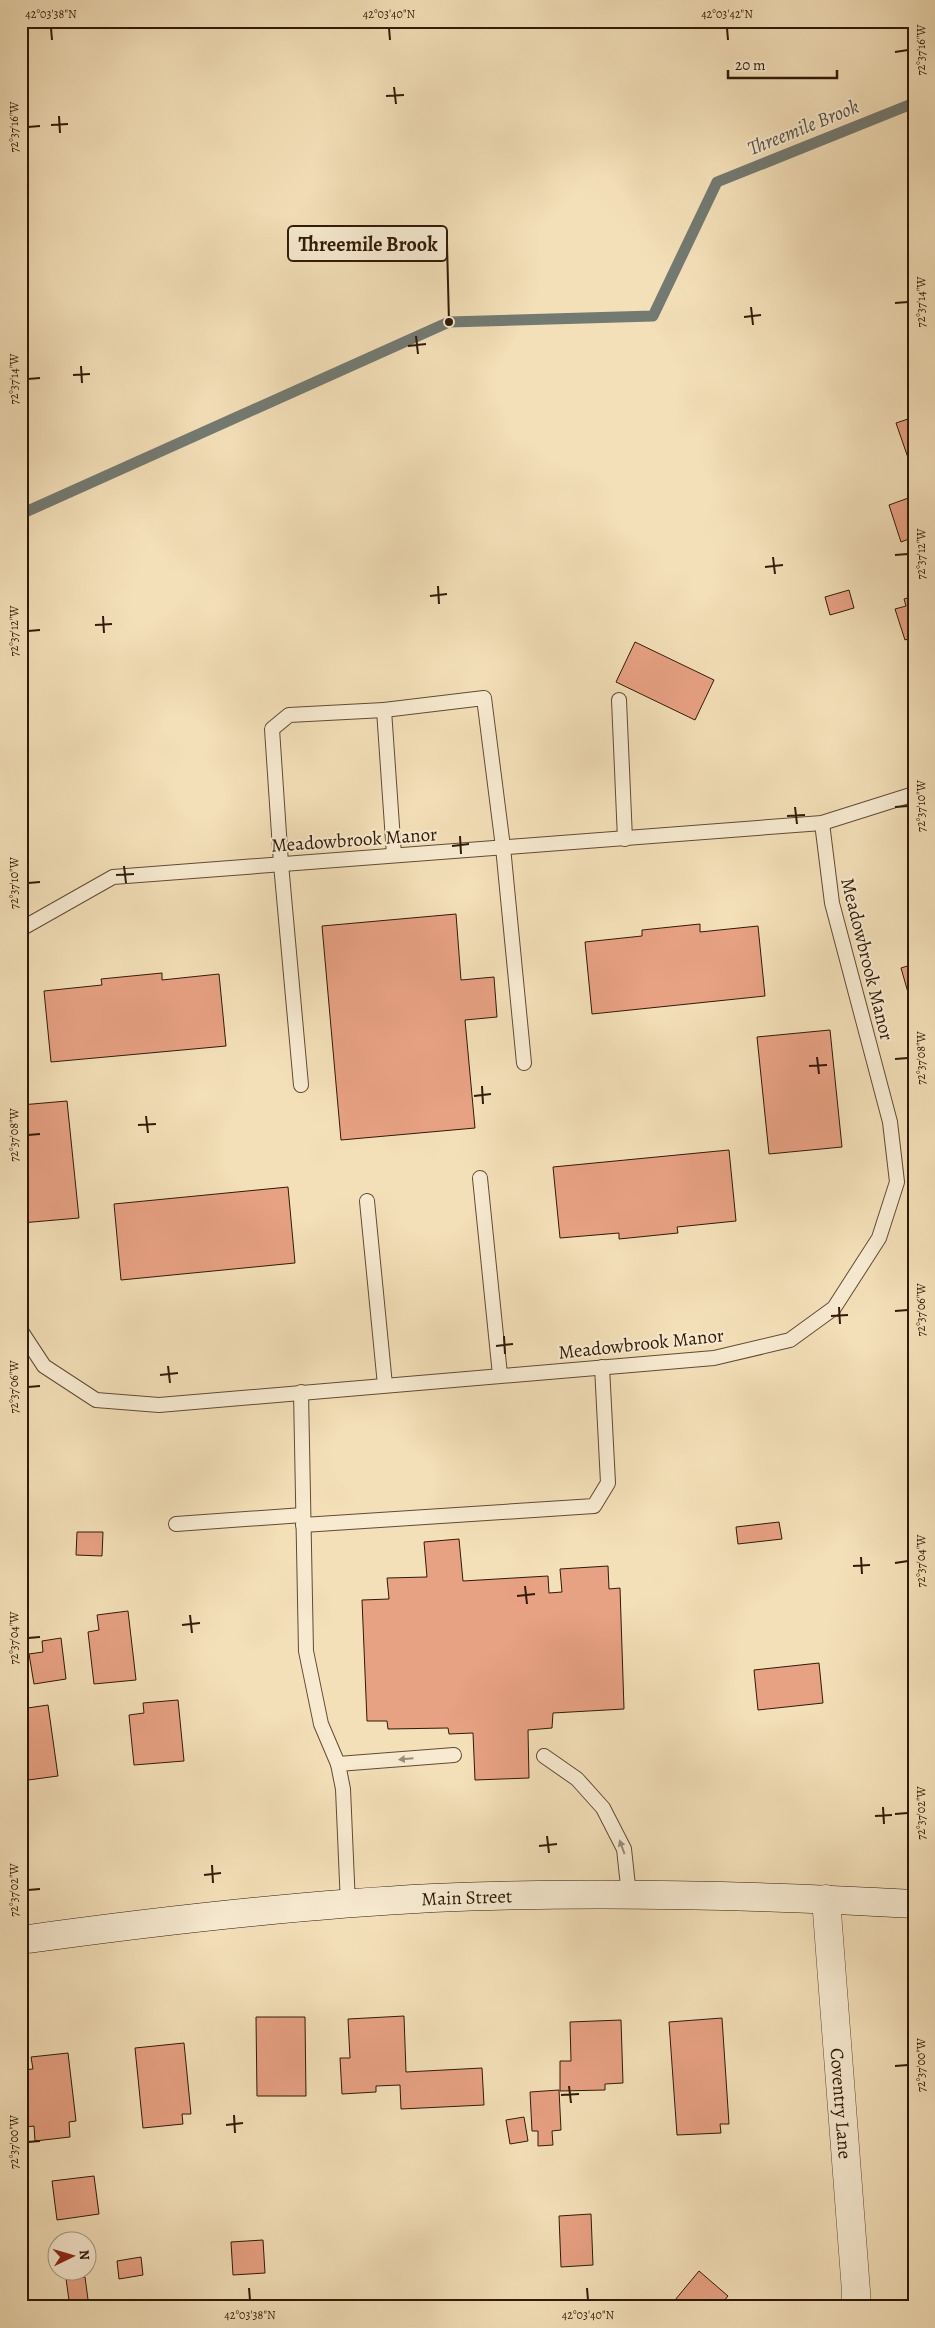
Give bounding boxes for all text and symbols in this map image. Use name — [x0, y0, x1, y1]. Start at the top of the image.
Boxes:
text: 42°03'38"N — [25, 6, 77, 22]
text: 42°03'40"N — [363, 6, 416, 22]
text: 42°03'42"N — [701, 6, 753, 22]
text: 72°37'16"W — [913, 24, 929, 75]
scale bar — [728, 48, 836, 80]
text: 20 m — [735, 55, 766, 75]
water label: Threemile Brook — [744, 93, 863, 162]
text: 72°37'16"W — [6, 101, 22, 152]
callout: Threemile Brook — [288, 226, 447, 261]
text: Threemile Brook — [298, 231, 438, 258]
text: 72°37'14"W — [913, 276, 929, 327]
text: 72°37'14"W — [6, 353, 22, 404]
text: 72°37'12"W — [913, 528, 929, 580]
text: 72°37'12"W — [6, 605, 22, 657]
text: 72°37'10"W — [913, 779, 929, 832]
street label: Meadowbrook Manor — [270, 821, 438, 859]
text: 72°37'10"W — [6, 856, 22, 909]
street label: Meadowbrook Manor — [834, 875, 900, 1043]
text: 72°37'08"W — [913, 1030, 929, 1085]
text: 72°37'08"W — [6, 1107, 22, 1162]
text: 72°37'06"W — [913, 1283, 929, 1337]
street label: Meadowbrook Manor — [557, 1322, 725, 1366]
text: 72°37'06"W — [6, 1360, 22, 1414]
text: 72°37'04"W — [913, 1534, 929, 1588]
text: 72°37'04"W — [6, 1611, 22, 1665]
one-way arrow — [397, 1755, 413, 1763]
text: 72°37'02"W — [913, 1786, 929, 1840]
one-way arrow — [617, 1839, 625, 1854]
text: 72°37'02"W — [6, 1863, 22, 1917]
street label: Main Street — [421, 1883, 513, 1913]
text: 72°37'00"W — [913, 2037, 929, 2092]
street label: Coventry Lane — [823, 2047, 858, 2160]
text: 72°37'00"W — [6, 2114, 22, 2169]
north arrow — [48, 2230, 98, 2280]
text: N — [75, 2249, 94, 2261]
text: 42°03'38"N — [224, 2307, 276, 2323]
text: 42°03'40"N — [562, 2307, 615, 2323]

